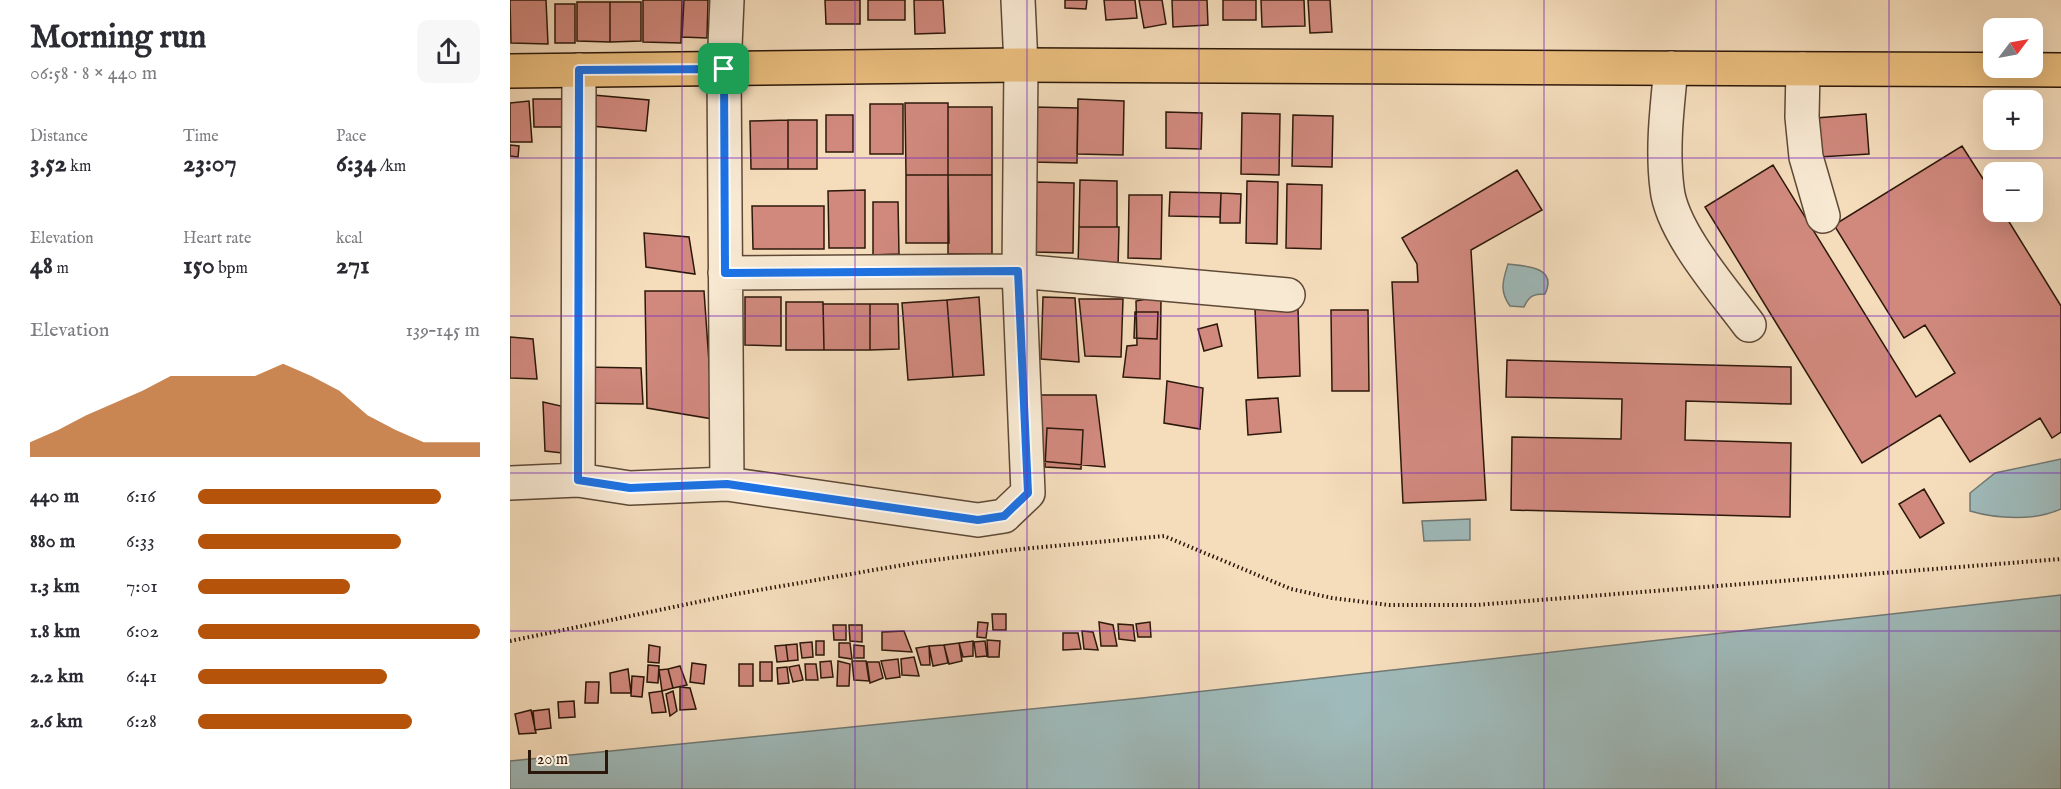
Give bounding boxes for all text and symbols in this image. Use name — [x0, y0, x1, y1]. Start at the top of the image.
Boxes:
text: Morning run — [30, 17, 206, 59]
north arrow — [1983, 18, 2043, 78]
map controls — [1983, 18, 2043, 222]
button: share — [417, 20, 480, 83]
pin — [698, 43, 749, 94]
icon: arrive — [707, 52, 740, 85]
text: 06:58 · 8 × 440 m — [30, 61, 157, 86]
button: + — [1983, 90, 2043, 150]
text: Distance — [30, 127, 88, 147]
text: Time — [183, 127, 219, 147]
text: Pace — [336, 127, 366, 147]
text: 3.52 — [30, 147, 67, 180]
text: 23:07 — [183, 147, 237, 180]
text: 6:34 — [336, 147, 376, 180]
text: km — [67, 157, 91, 177]
text: /km — [376, 157, 406, 177]
button: − — [1983, 162, 2043, 222]
text: Elevation — [30, 229, 93, 249]
text: Heart rate — [183, 229, 251, 249]
text: kcal — [336, 229, 363, 249]
text: 48 — [30, 249, 53, 282]
text: 150 — [183, 249, 215, 282]
text: 271 — [336, 249, 370, 282]
text: m — [53, 259, 69, 279]
text: bpm — [215, 259, 248, 279]
text: Elevation — [30, 318, 109, 343]
text: 139–145 m — [405, 318, 480, 343]
text: 440 m — [30, 484, 79, 509]
text: 6:16 — [126, 484, 156, 509]
text: 880 m — [30, 529, 75, 554]
text: 6:33 — [126, 529, 155, 554]
text: 1.3 km — [30, 574, 80, 599]
text: 7:01 — [126, 574, 158, 599]
text: 1.8 km — [30, 619, 80, 644]
text: 6:02 — [126, 619, 159, 644]
text: 2.2 km — [30, 664, 84, 689]
text: 6:41 — [126, 664, 157, 689]
text: 2.6 km — [30, 709, 83, 734]
text: 6:28 — [126, 709, 157, 734]
scale bar — [528, 747, 608, 774]
text: 20 m — [537, 750, 568, 770]

